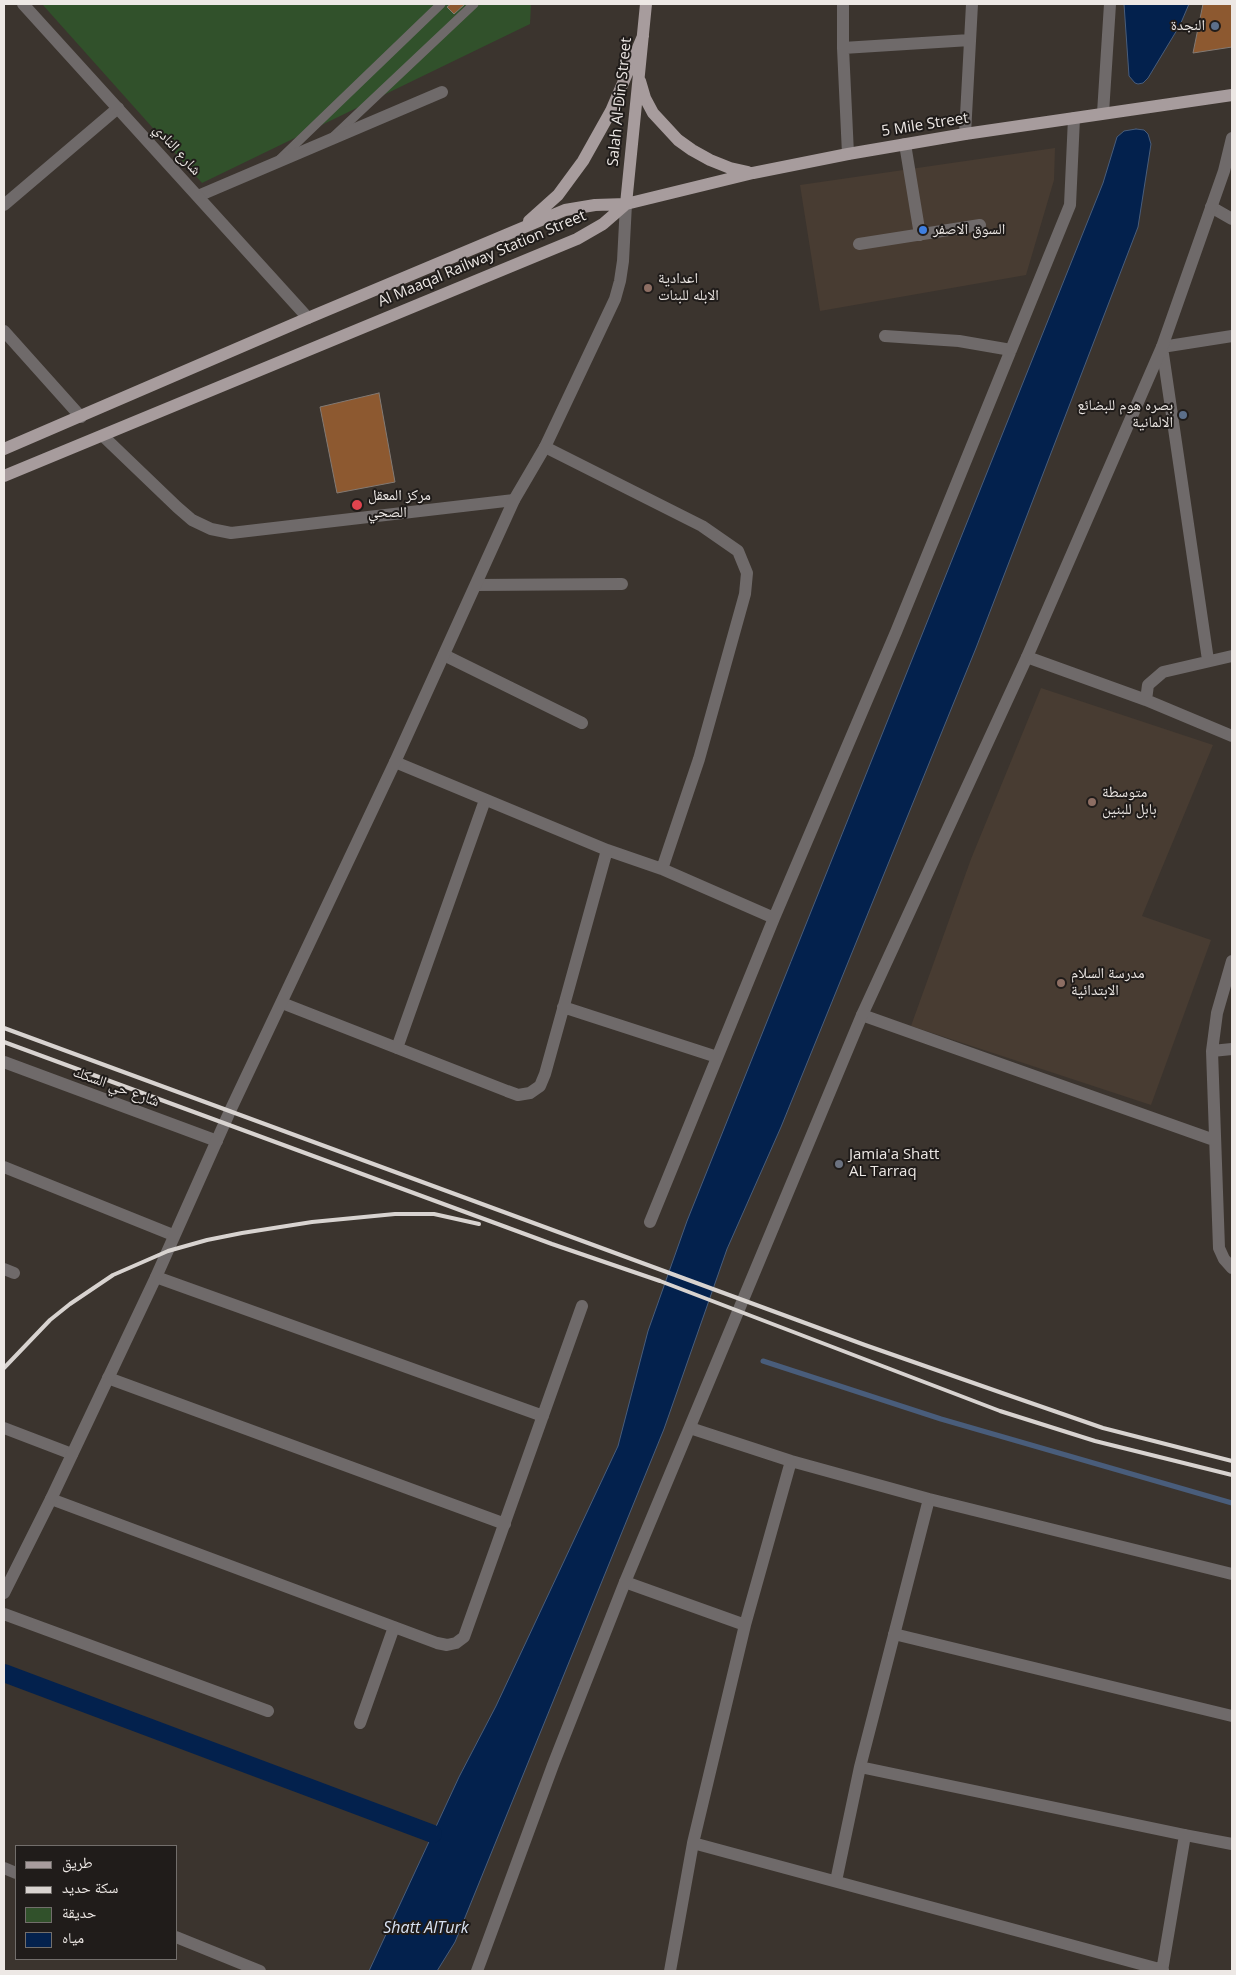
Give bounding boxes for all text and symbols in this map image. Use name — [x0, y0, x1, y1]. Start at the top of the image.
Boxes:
place label: النجدة — [1171, 17, 1205, 35]
marker: النجدة — [1209, 20, 1221, 32]
street label: Salah Al-Din Street — [604, 37, 636, 167]
street label: 5 Mile Street — [880, 109, 970, 141]
street label: شارع النادي — [149, 121, 205, 179]
street label: Al Maaqal Railway Station Street — [375, 207, 589, 311]
place label: السوق الاصفر — [933, 221, 1005, 239]
marker: السوق الاصفر — [917, 224, 929, 236]
place label: اعدادية الابله للبنات — [658, 270, 719, 305]
marker: اعدادية الابله للبنات — [642, 282, 654, 294]
place label: بصره هوم للبضائع الالمانية — [1077, 397, 1173, 432]
marker: بصره هوم للبضائع الالمانية — [1177, 409, 1189, 421]
place label: مركز المعقل الصحي — [368, 487, 431, 522]
marker: مركز المعقل الصحي — [350, 498, 364, 512]
place label: متوسطة بابل للبنين — [1102, 784, 1157, 819]
marker: متوسطة بابل للبنين — [1086, 796, 1098, 808]
place label: مدرسة السلام الابتدائية — [1071, 965, 1144, 1000]
marker: مدرسة السلام الابتدائية — [1055, 977, 1067, 989]
street label: شارع حي السكك — [70, 1063, 162, 1111]
place label: Jamia'a Shatt AL Tarraq — [849, 1146, 939, 1181]
marker: Jamia'a Shatt AL Tarraq — [833, 1158, 845, 1170]
legend — [15, 1845, 178, 1960]
text: طريق — [62, 1852, 93, 1872]
text: سكة حديد — [62, 1877, 118, 1897]
text: حديقة — [62, 1902, 96, 1922]
water label: Shatt AlTurk — [383, 1918, 469, 1938]
text: مياه — [62, 1927, 84, 1947]

